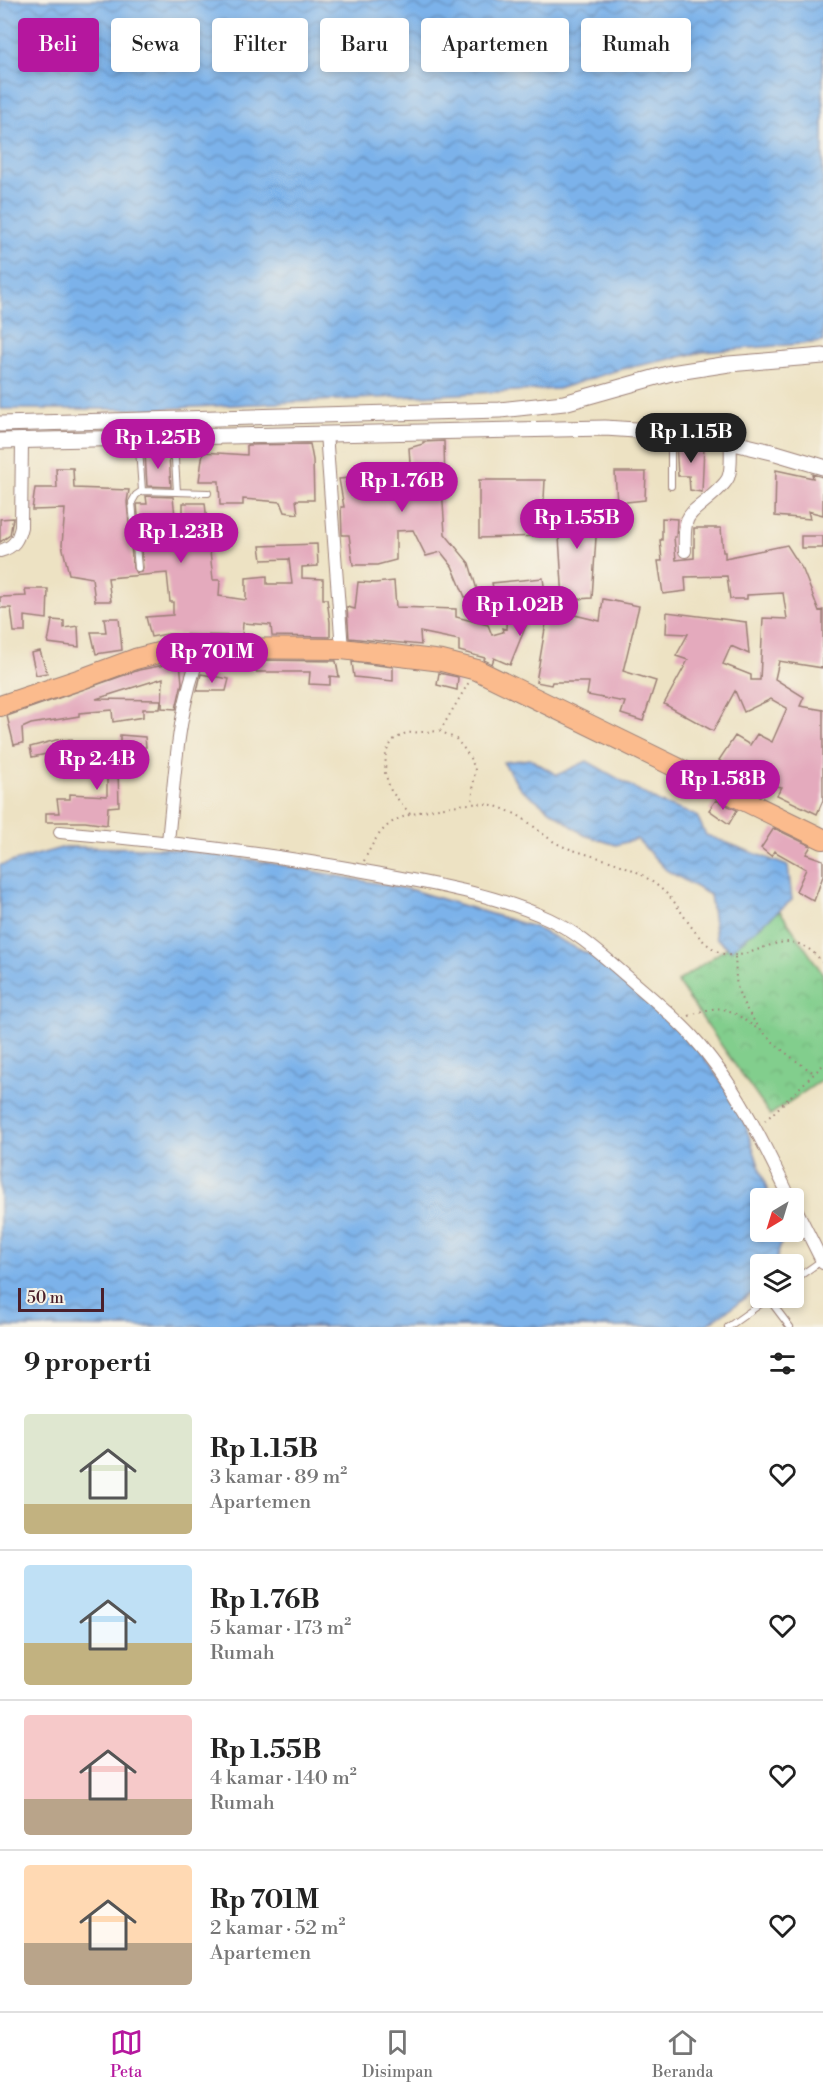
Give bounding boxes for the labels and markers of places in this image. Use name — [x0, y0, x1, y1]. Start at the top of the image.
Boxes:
pin: Rp 1.15B — [629, 413, 753, 464]
pin: Rp 1.25B — [96, 419, 220, 470]
pin: Rp 1.76B — [340, 462, 464, 513]
pin: Rp 1.55B — [515, 499, 639, 550]
pin: Rp 1.23B — [119, 513, 243, 564]
pin: Rp 1.02B — [458, 586, 582, 637]
pin: Rp 701M — [157, 633, 267, 684]
pin: Rp 2.4B — [42, 740, 152, 791]
pin: Rp 1.58B — [661, 760, 785, 811]

